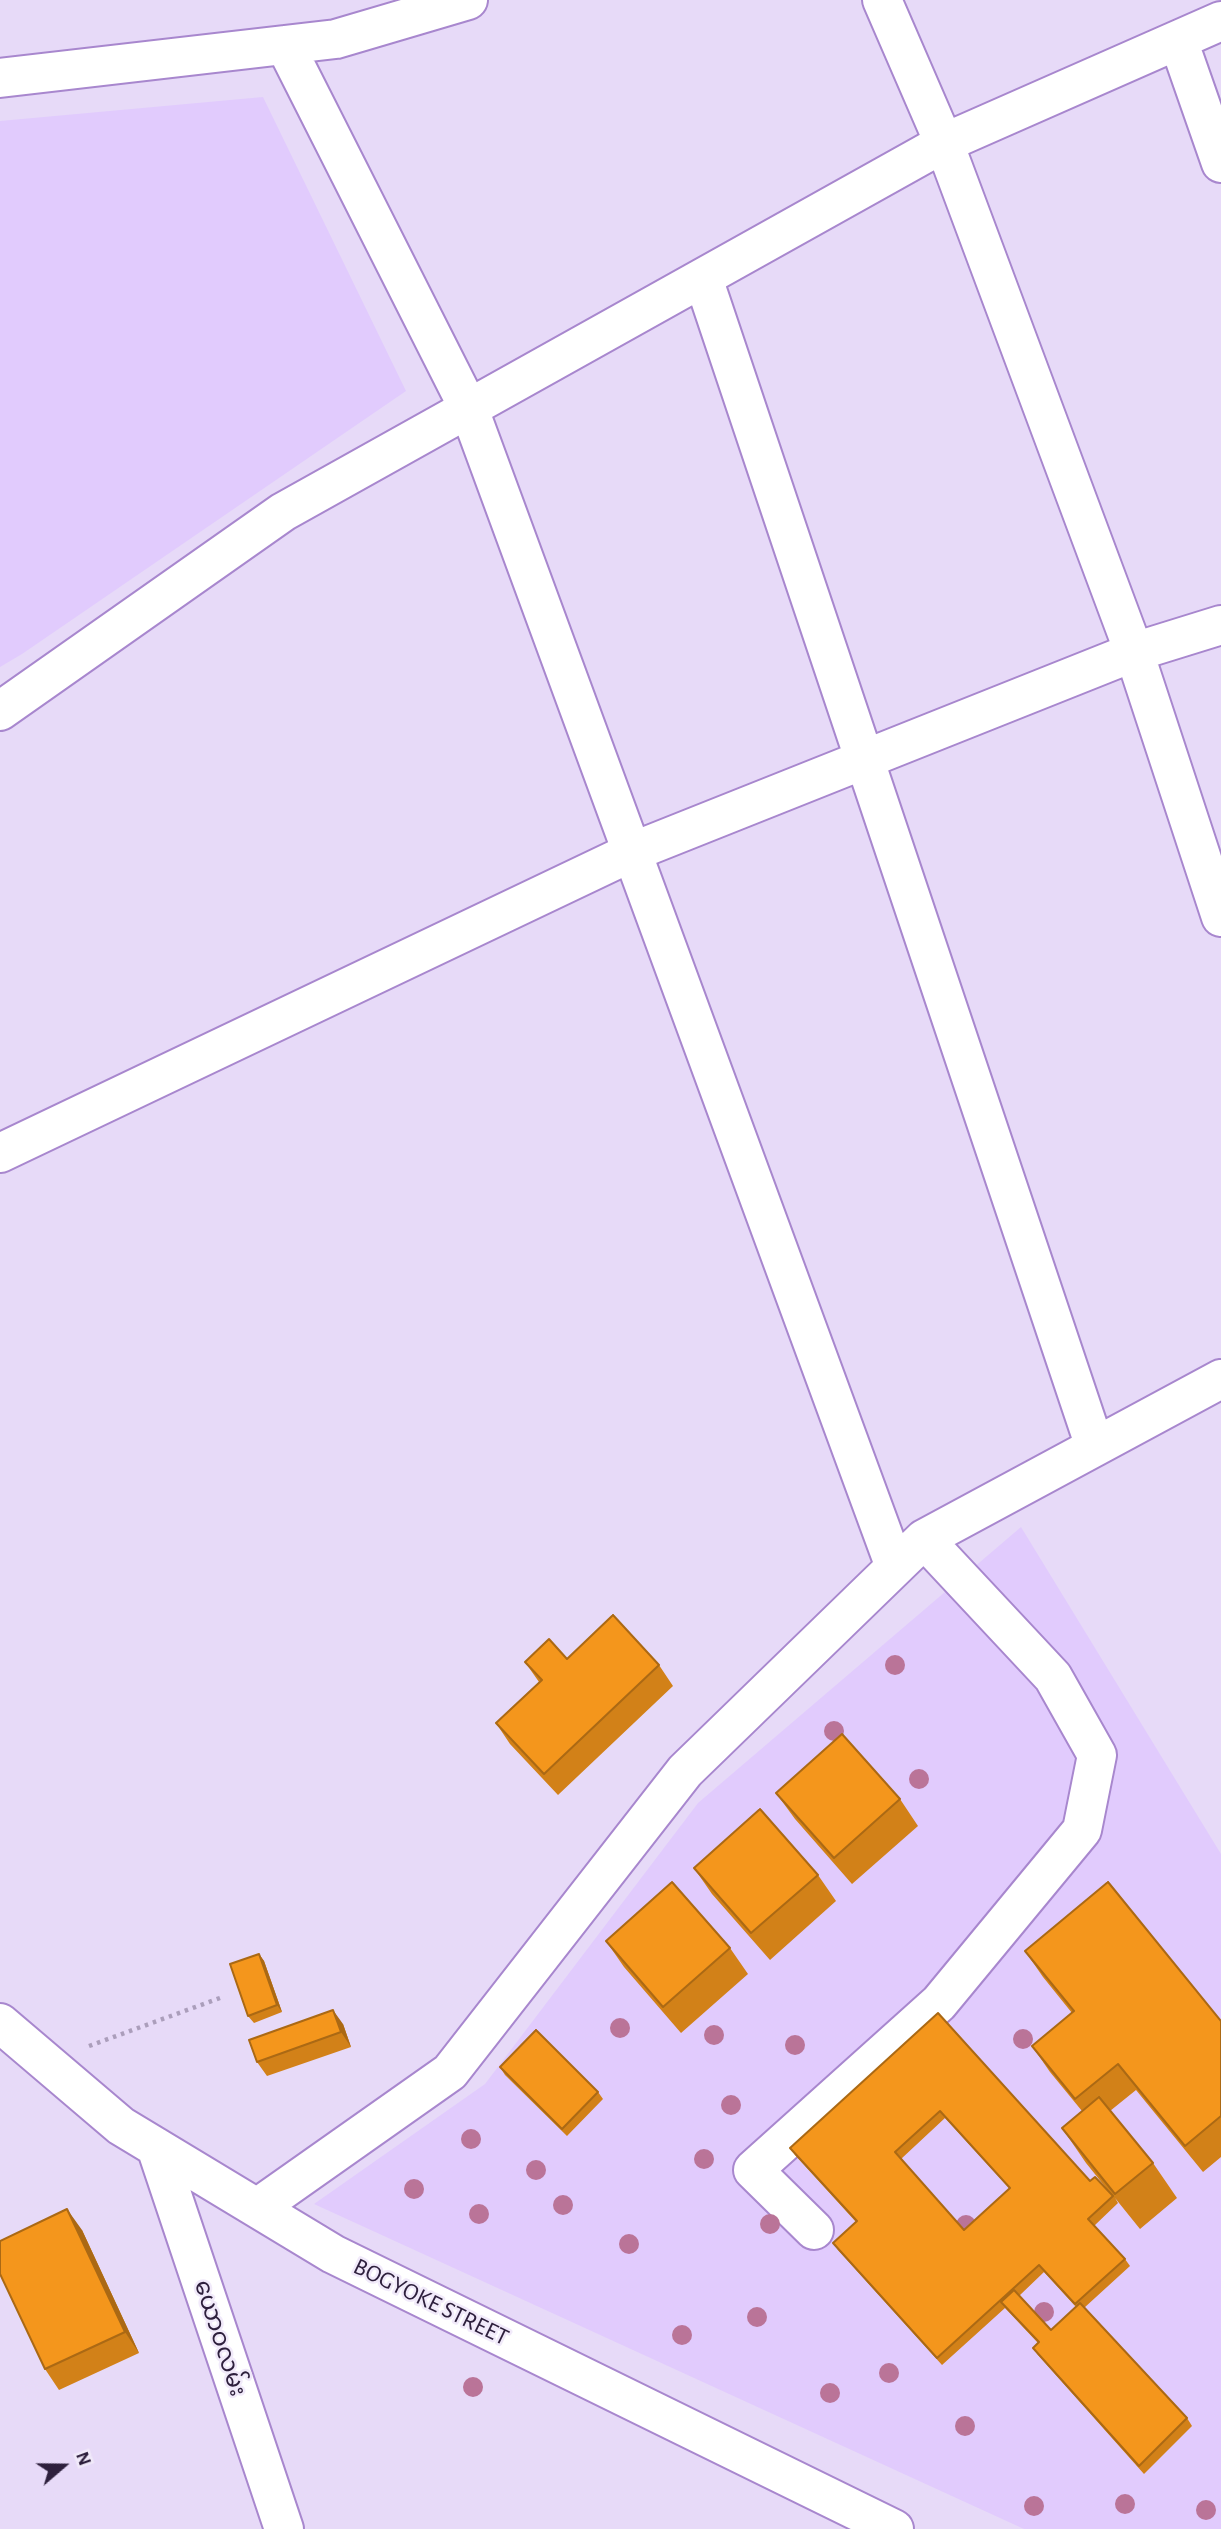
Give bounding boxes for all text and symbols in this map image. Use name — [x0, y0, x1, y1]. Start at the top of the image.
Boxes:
street label: BOGYOKE STREET — [349, 2252, 513, 2352]
street label: ယောဝလမ်း — [188, 2276, 252, 2400]
north arrow — [28, 2431, 98, 2501]
text: N — [72, 2449, 94, 2468]

